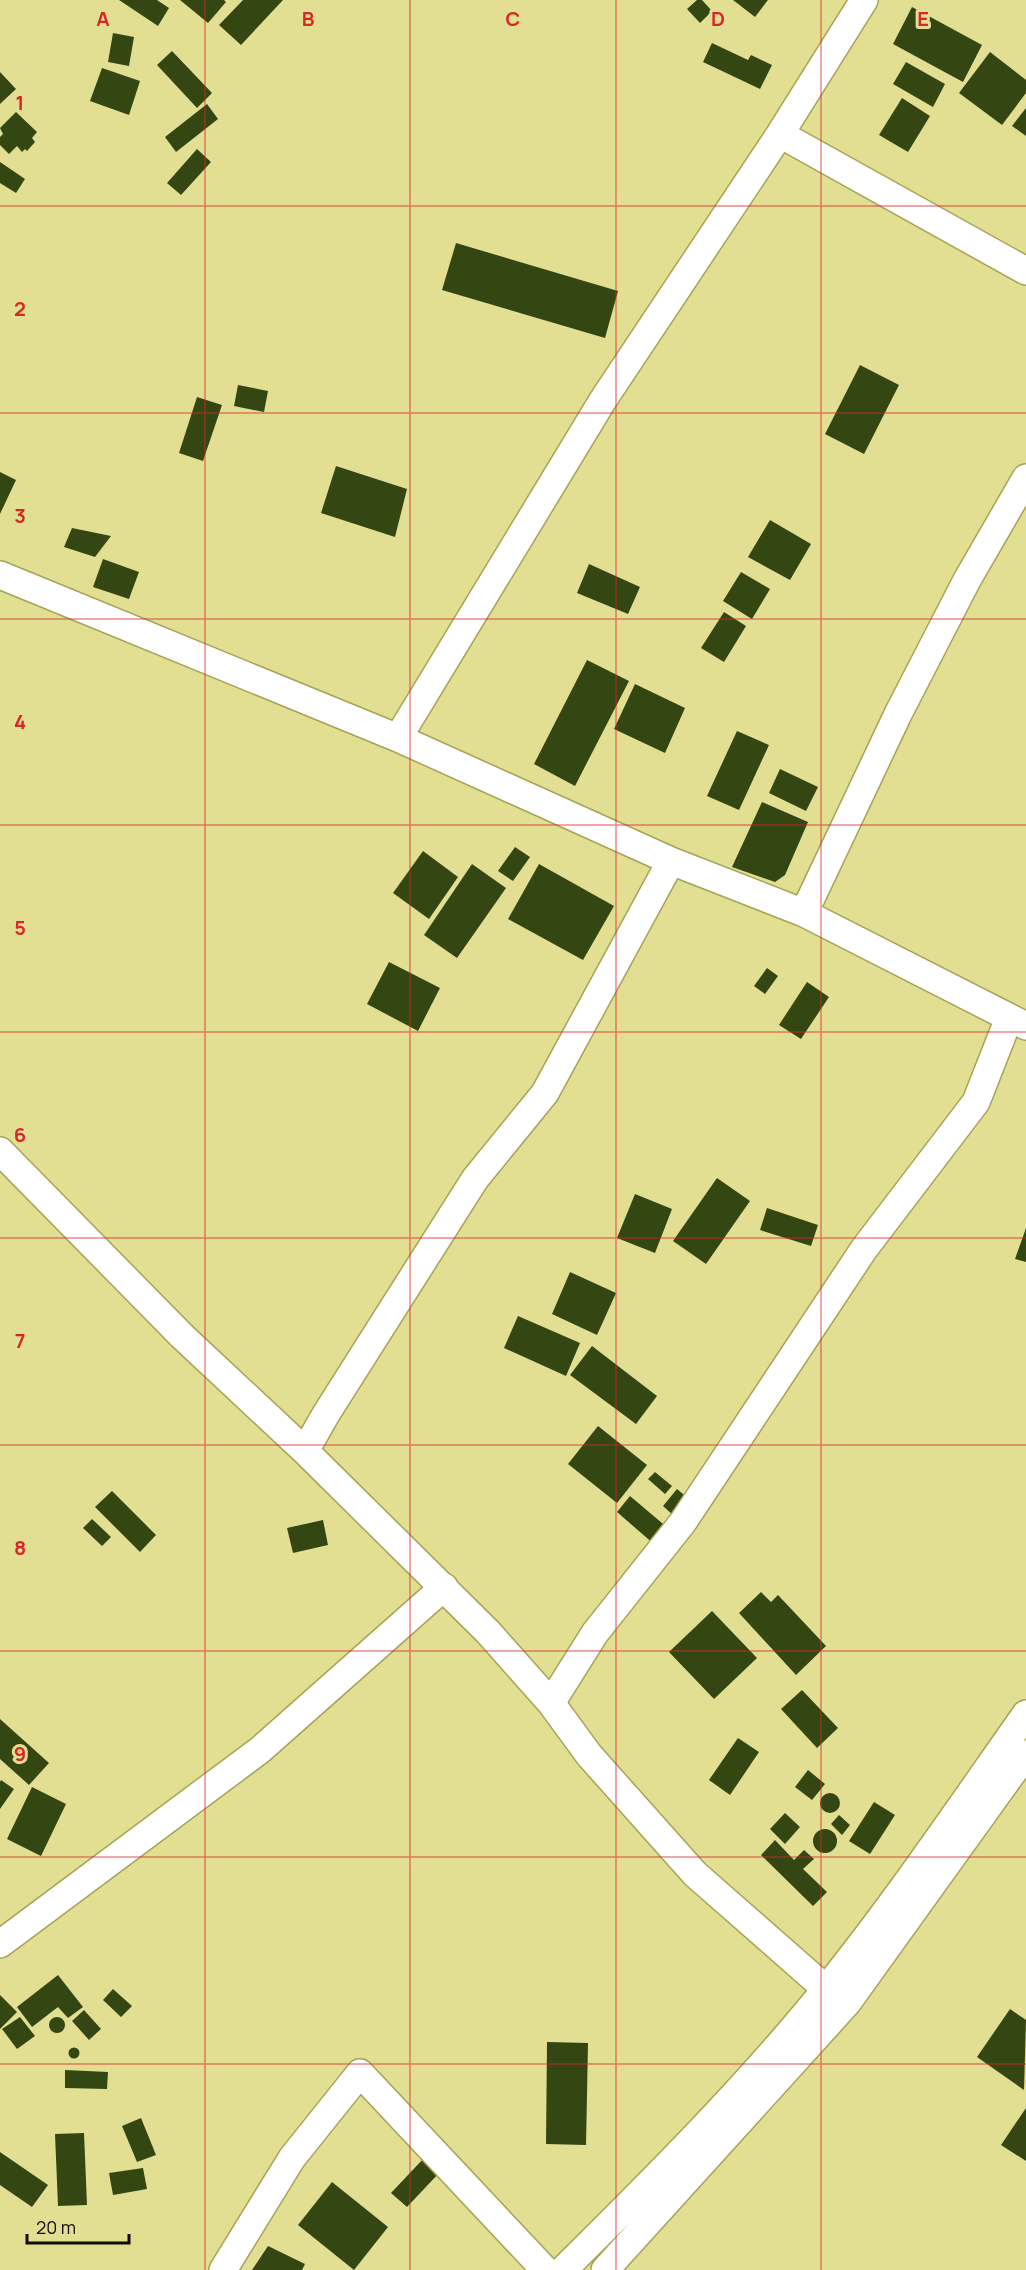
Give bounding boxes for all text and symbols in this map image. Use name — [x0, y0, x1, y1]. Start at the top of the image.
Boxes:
text: A — [96, 5, 110, 32]
text: B — [302, 5, 315, 32]
text: C — [506, 5, 520, 32]
text: D — [711, 5, 725, 32]
text: E — [917, 5, 929, 32]
text: 1 — [16, 89, 24, 116]
text: 2 — [14, 295, 26, 322]
text: 3 — [14, 502, 26, 529]
text: 4 — [14, 708, 26, 735]
text: 5 — [14, 914, 26, 941]
text: 6 — [14, 1121, 26, 1148]
text: 7 — [15, 1327, 25, 1354]
text: 8 — [14, 1534, 26, 1561]
text: 9 — [14, 1740, 26, 1767]
scale bar — [27, 2207, 129, 2245]
text: 20 m — [36, 2215, 76, 2239]

